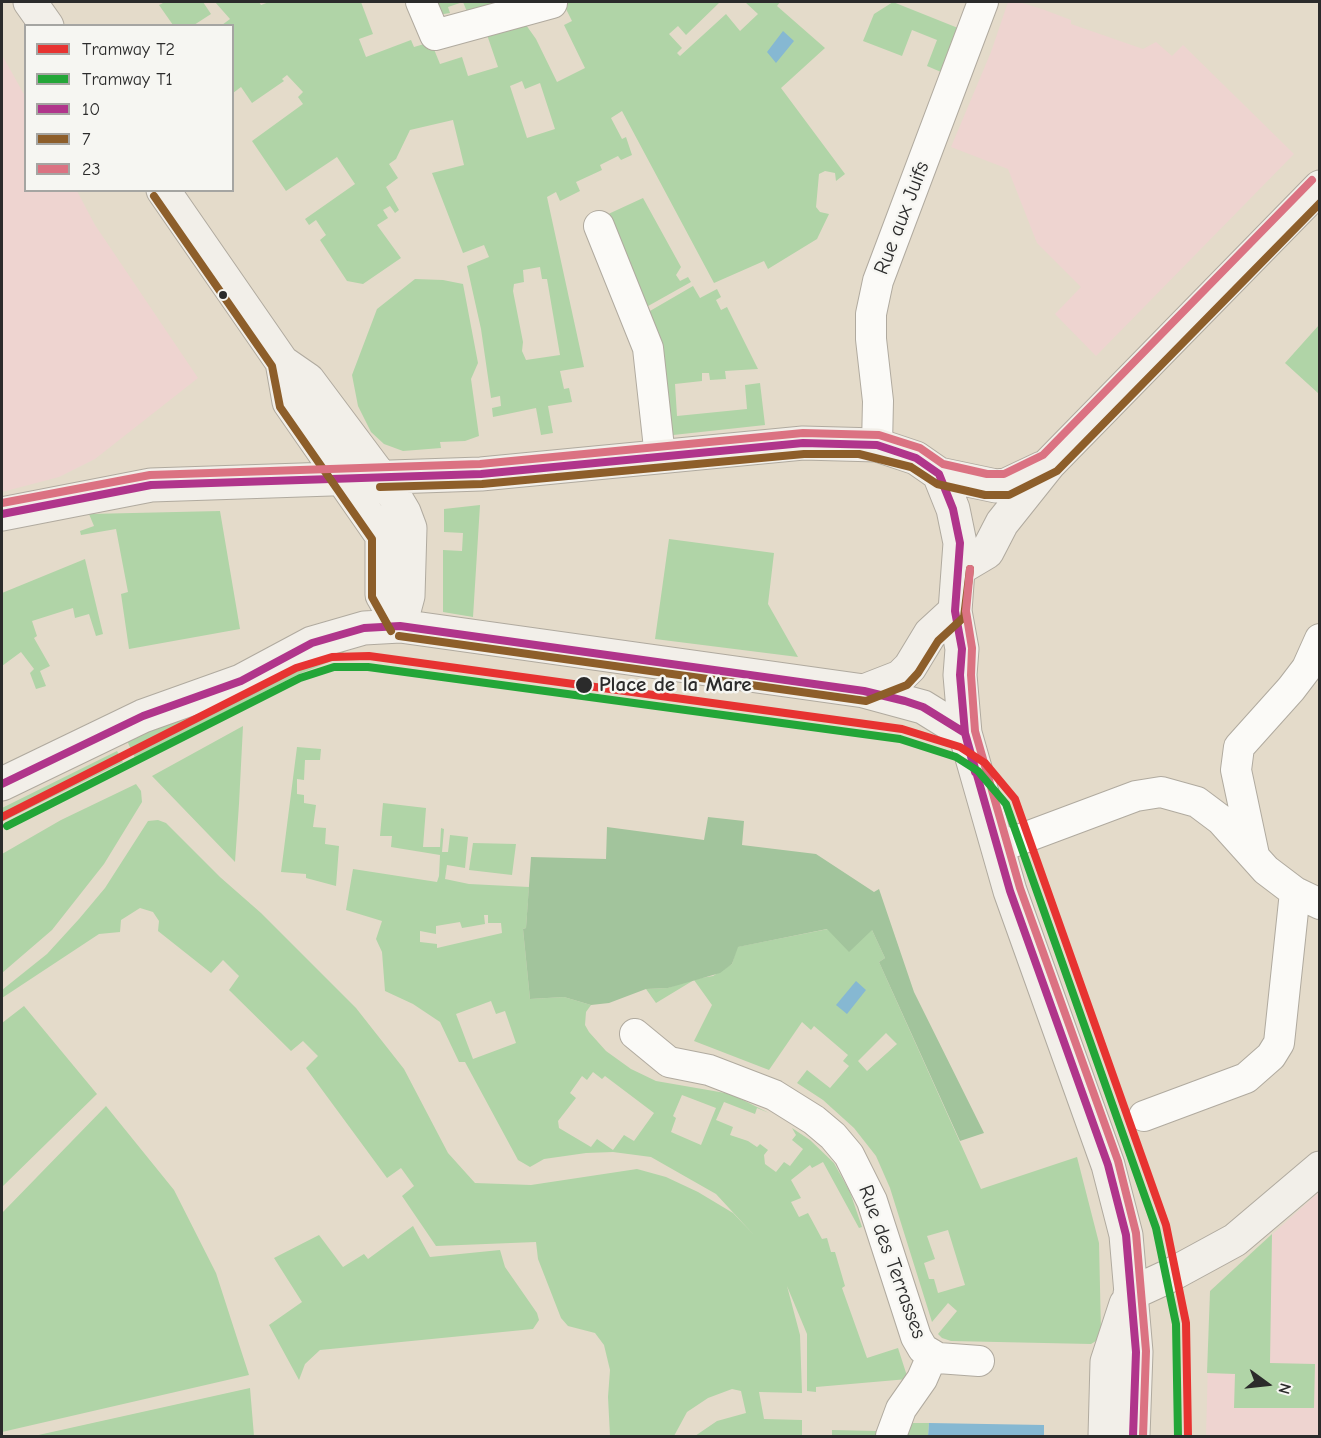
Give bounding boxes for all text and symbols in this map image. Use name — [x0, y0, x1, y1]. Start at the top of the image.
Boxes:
legend — [24, 24, 234, 192]
text: Tramway T2 — [82, 39, 175, 60]
text: Tramway T1 — [82, 69, 173, 90]
text: 10 — [82, 99, 100, 120]
text: 7 — [82, 129, 91, 150]
street label: Rue aux Juifs — [869, 158, 935, 278]
text: 23 — [82, 159, 101, 180]
unlabelled marker — [217, 289, 229, 301]
place label: Place de la Mare — [599, 672, 751, 698]
marker: Place de la Mare — [574, 675, 594, 695]
street label: Rue des Terrasses — [852, 1182, 932, 1342]
north arrow — [1237, 1354, 1297, 1414]
text: N — [1274, 1381, 1294, 1396]

